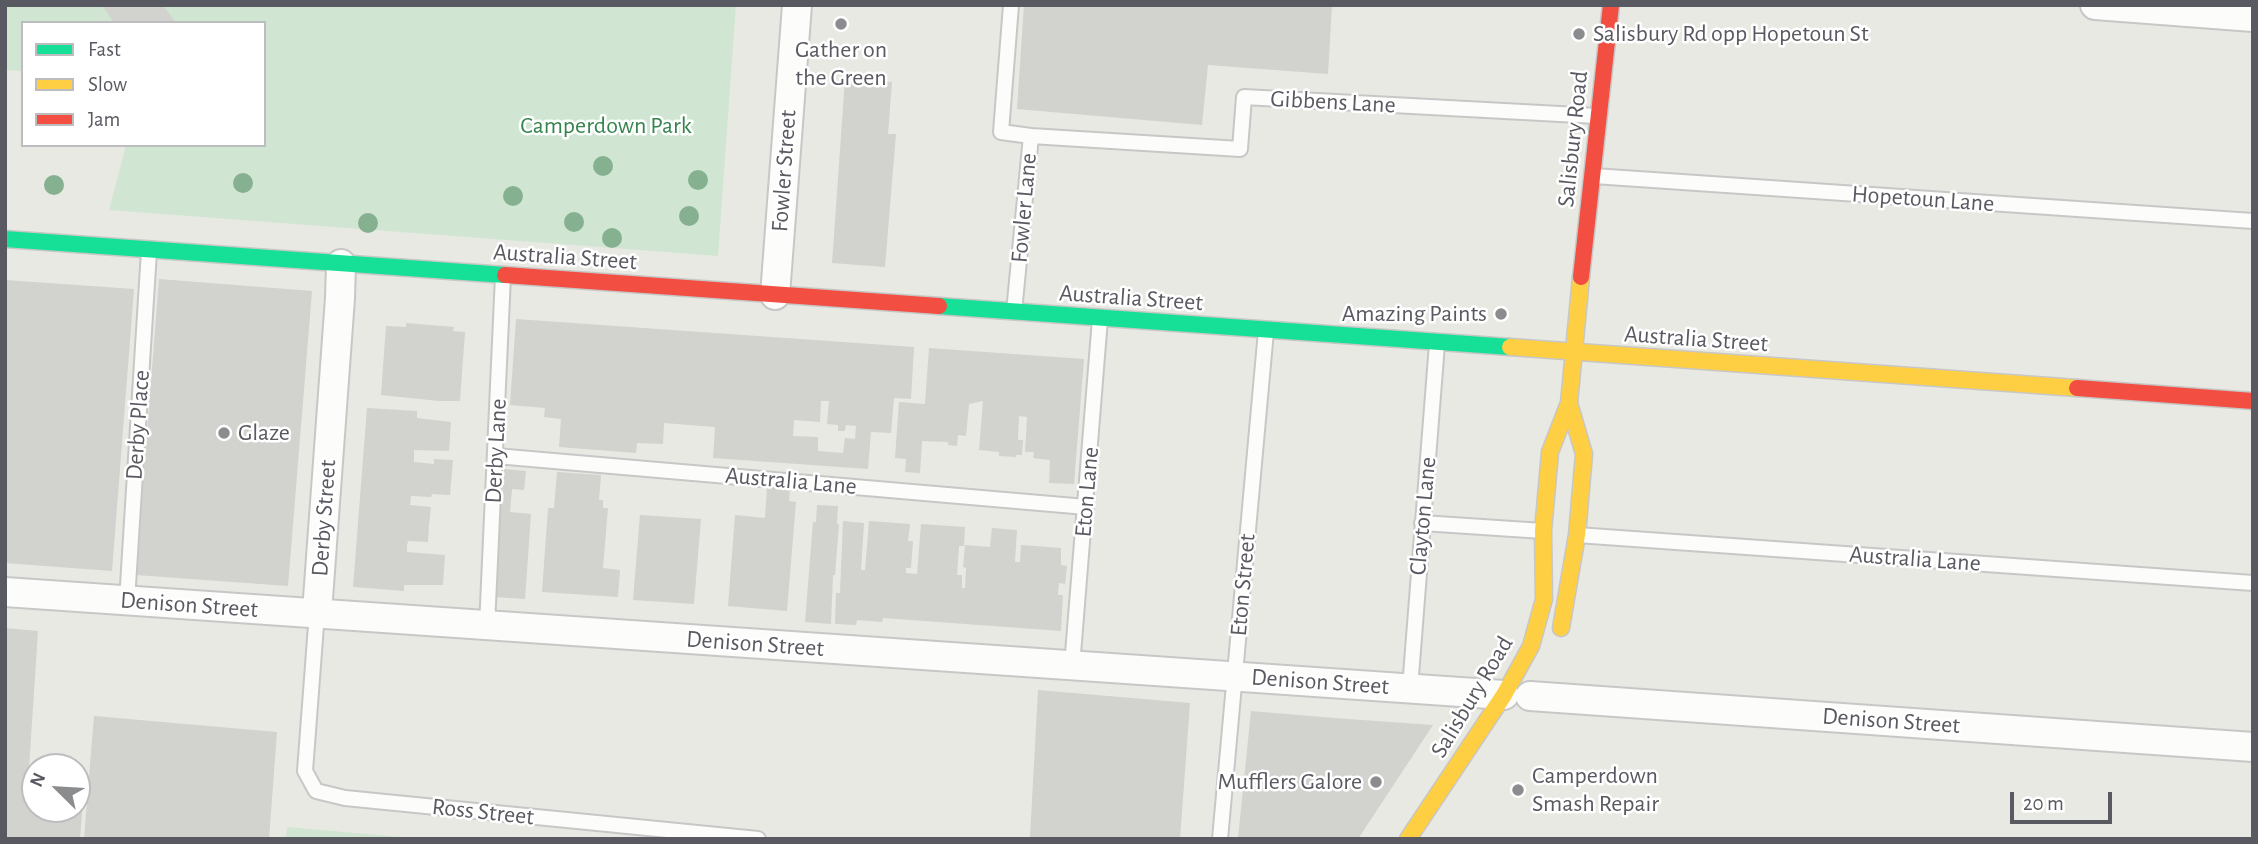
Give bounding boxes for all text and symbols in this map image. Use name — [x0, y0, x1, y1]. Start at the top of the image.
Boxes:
marker: Gather on the Green — [833, 16, 849, 32]
place label: Salisbury Rd opp Hopetoun St — [1593, 20, 1869, 48]
legend — [21, 21, 266, 147]
marker: Salisbury Rd opp Hopetoun St — [1571, 26, 1587, 42]
place label: Gather on the Green — [795, 36, 887, 92]
text: Fast — [88, 39, 121, 60]
street label: Salisbury Road — [1552, 69, 1594, 209]
text: Slow — [88, 74, 127, 95]
street label: Gibbens Lane — [1270, 84, 1396, 120]
text: Jam — [88, 109, 120, 130]
street label: Fowler Street — [765, 109, 803, 233]
park label: Camperdown Park — [520, 112, 692, 140]
street label: Fowler Lane — [1005, 152, 1043, 264]
street label: Hopetoun Lane — [1851, 180, 1995, 218]
street label: Australia Street — [492, 238, 638, 276]
street label: Australia Street — [1058, 279, 1204, 317]
place label: Amazing Paints — [1342, 300, 1487, 328]
marker: Amazing Paints — [1493, 306, 1509, 322]
street label: Australia Street — [1623, 320, 1769, 358]
street label: Derby Place — [120, 369, 156, 481]
street label: Derby Lane — [479, 398, 513, 504]
place label: Glaze — [238, 419, 290, 447]
marker: Glaze — [216, 425, 232, 441]
street label: Eton Lane — [1069, 446, 1105, 538]
street label: Clayton Lane — [1403, 456, 1443, 576]
street label: Derby Street — [306, 459, 342, 577]
street label: Australia Lane — [724, 461, 858, 501]
street label: Eton Street — [1224, 533, 1262, 637]
street label: Australia Lane — [1848, 540, 1982, 578]
street label: Denison Street — [119, 586, 259, 624]
street label: Denison Street — [685, 625, 825, 663]
street label: Salisbury Road — [1424, 631, 1520, 763]
street label: Denison Street — [1250, 663, 1390, 701]
street label: Denison Street — [1821, 702, 1961, 740]
north arrow — [21, 753, 91, 823]
place label: Camperdown Smash Repair — [1532, 762, 1659, 818]
place label: Mufflers Galore — [1217, 768, 1362, 796]
text: N — [27, 770, 50, 790]
marker: Mufflers Galore — [1368, 774, 1384, 790]
scale bar — [2013, 778, 2114, 822]
marker: Camperdown Smash Repair — [1510, 782, 1526, 798]
street label: Ross Street — [431, 792, 535, 832]
text: 20 m — [2023, 793, 2064, 814]

